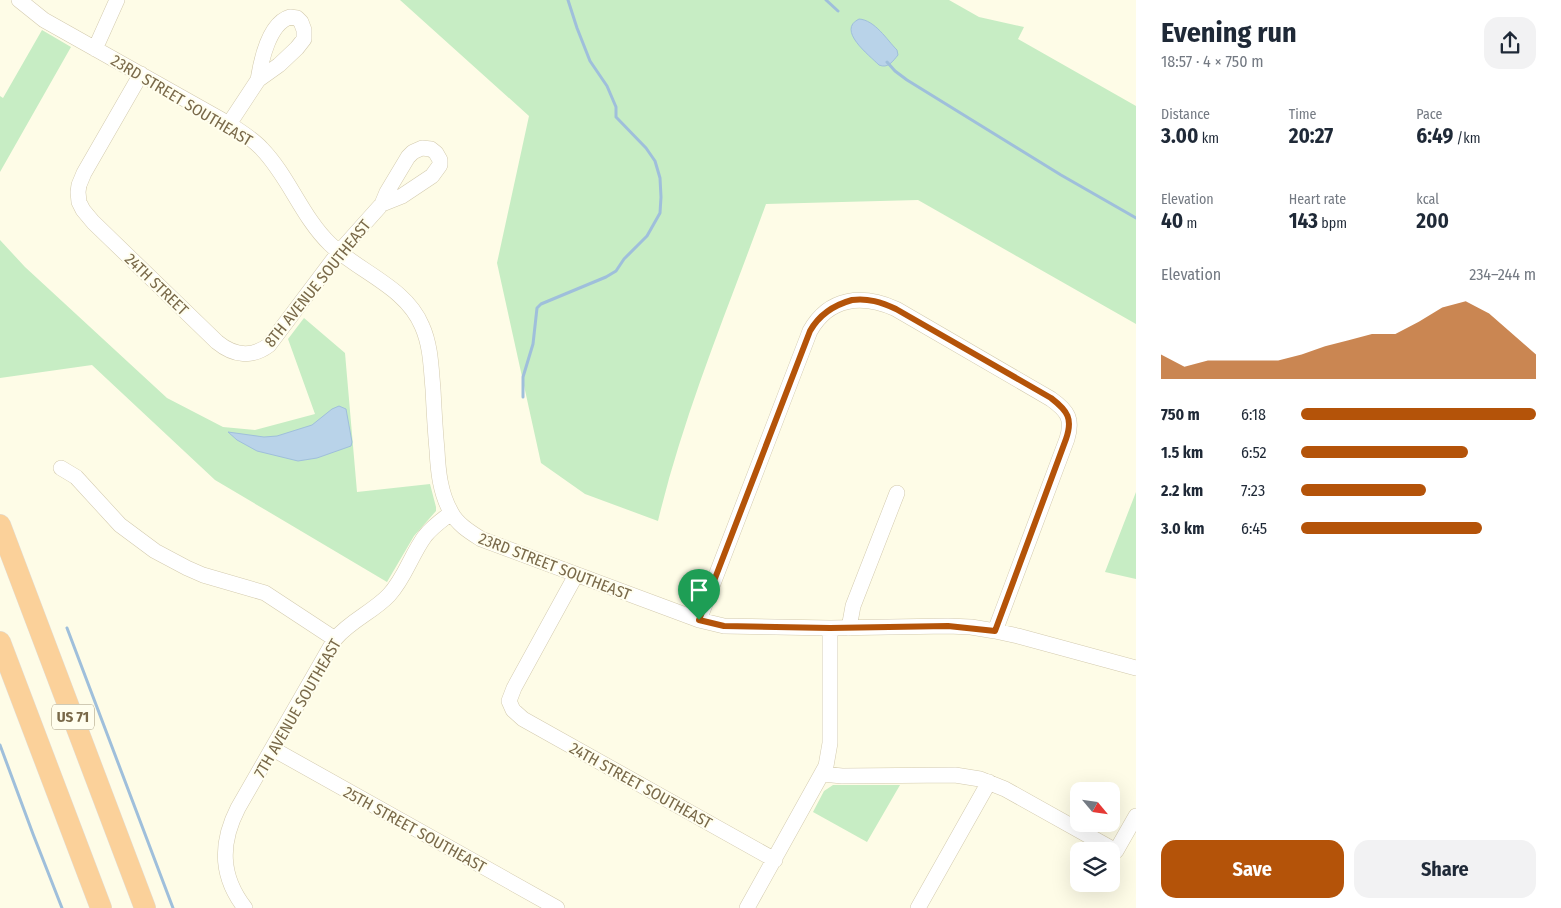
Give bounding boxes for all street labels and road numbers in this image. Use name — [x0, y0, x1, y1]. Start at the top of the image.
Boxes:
street label: 23RD STREET SOUTHEAST — [108, 51, 256, 150]
street label: 8TH AVENUE SOUTHEAST — [260, 215, 375, 351]
street label: 24TH STREET — [121, 250, 193, 320]
street label: 23RD STREET SOUTHEAST — [476, 529, 634, 604]
street label: 7TH AVENUE SOUTHEAST — [250, 635, 345, 781]
road number: US 71 — [52, 704, 94, 730]
street label: 24TH STREET SOUTHEAST — [566, 738, 716, 833]
street label: 25TH STREET SOUTHEAST — [340, 782, 490, 877]

